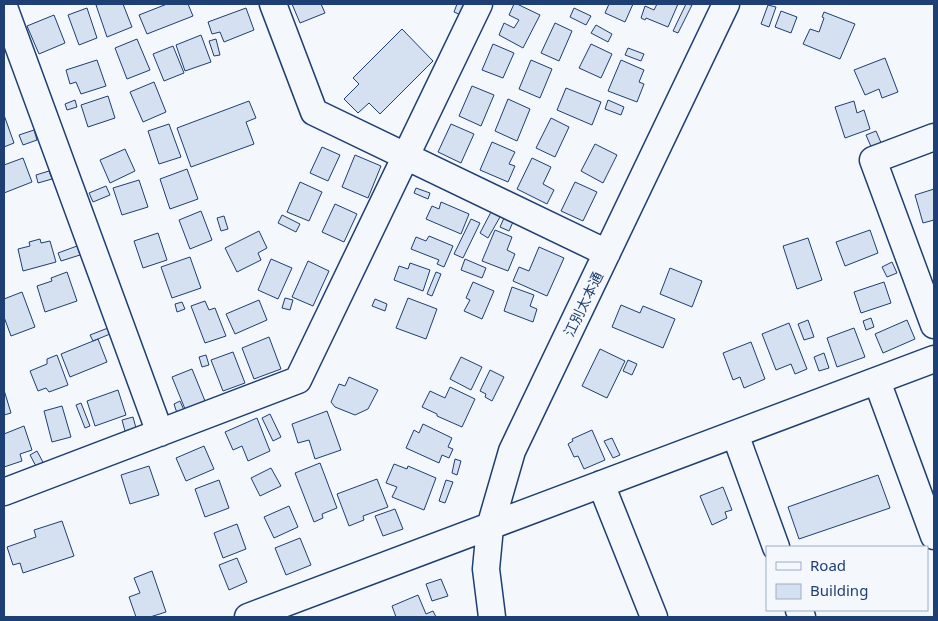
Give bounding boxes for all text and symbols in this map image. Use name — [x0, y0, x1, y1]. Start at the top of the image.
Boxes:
street label: 江別太本通 — [559, 268, 607, 340]
legend — [766, 546, 928, 611]
text: Road — [810, 555, 846, 575]
text: Building — [810, 580, 868, 600]

